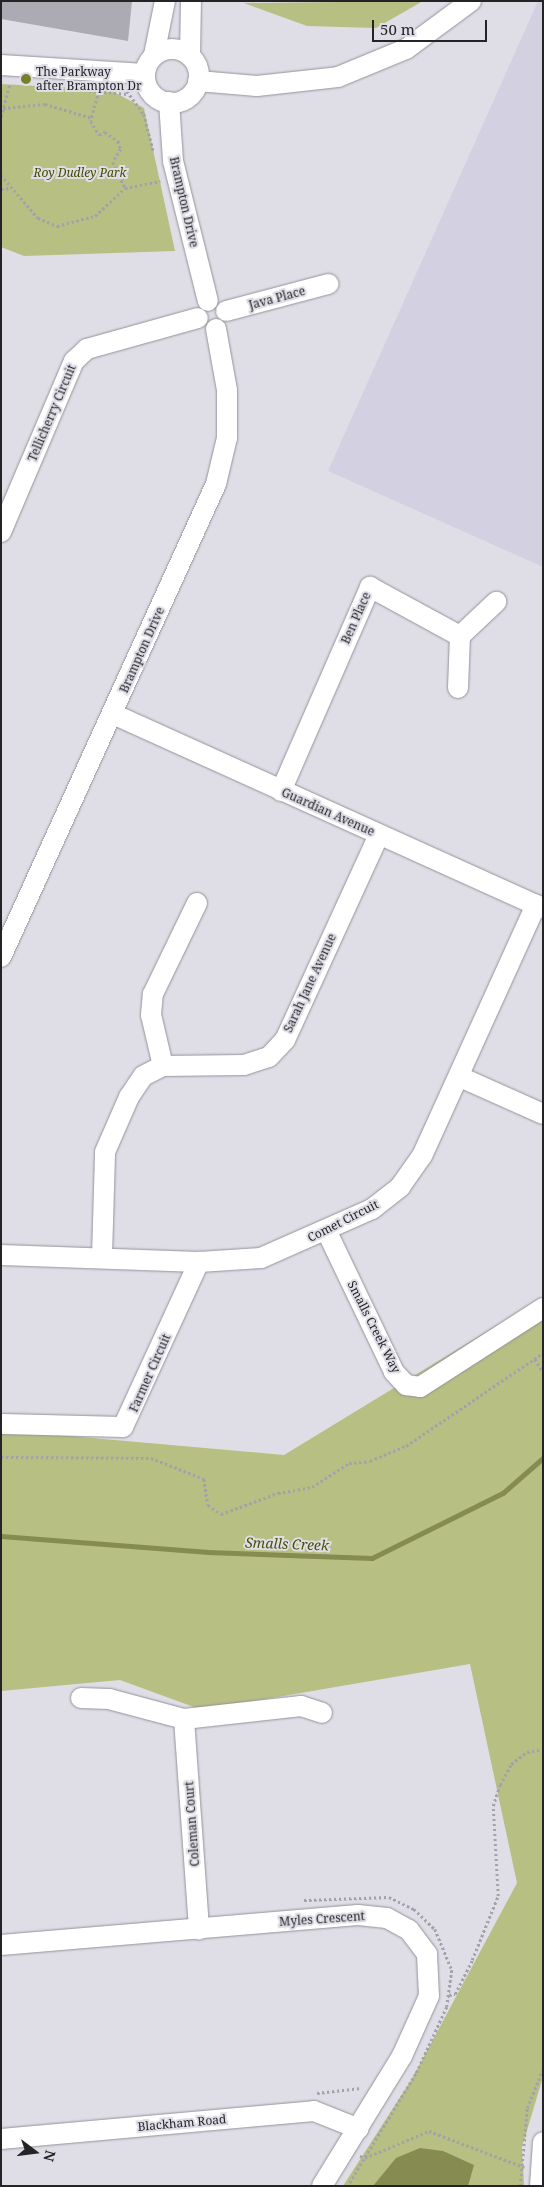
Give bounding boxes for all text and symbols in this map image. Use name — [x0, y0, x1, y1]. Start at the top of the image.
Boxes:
scale bar — [374, 10, 489, 42]
text: 50 m — [380, 19, 415, 39]
place label: The Parkway after Brampton Dr — [36, 65, 142, 93]
marker: The Parkway after Brampton Dr — [20, 73, 32, 85]
street label: Brampton Drive — [167, 155, 201, 249]
park label: Roy Dudley Park — [34, 166, 126, 180]
street label: Java Place — [247, 284, 307, 312]
street label: Tellicherry Circuit — [25, 362, 79, 464]
street label: Ben Place — [338, 590, 374, 646]
street label: Brampton Drive — [117, 605, 167, 695]
street label: Guardian Avenue — [279, 785, 377, 839]
street label: Sarah Jane Avenue — [281, 931, 339, 1035]
street label: Comet Circuit — [305, 1197, 381, 1245]
street label: Smalls Creek Way — [345, 1278, 403, 1376]
street label: Farmer Circuit — [126, 1332, 174, 1414]
water label: Smalls Creek — [245, 1534, 329, 1554]
street label: Coleman Court — [182, 1781, 202, 1867]
street label: Myles Crescent — [279, 1909, 365, 1929]
street label: Blackham Road — [137, 2112, 227, 2134]
north arrow — [10, 2127, 60, 2177]
text: N — [39, 2148, 61, 2164]

